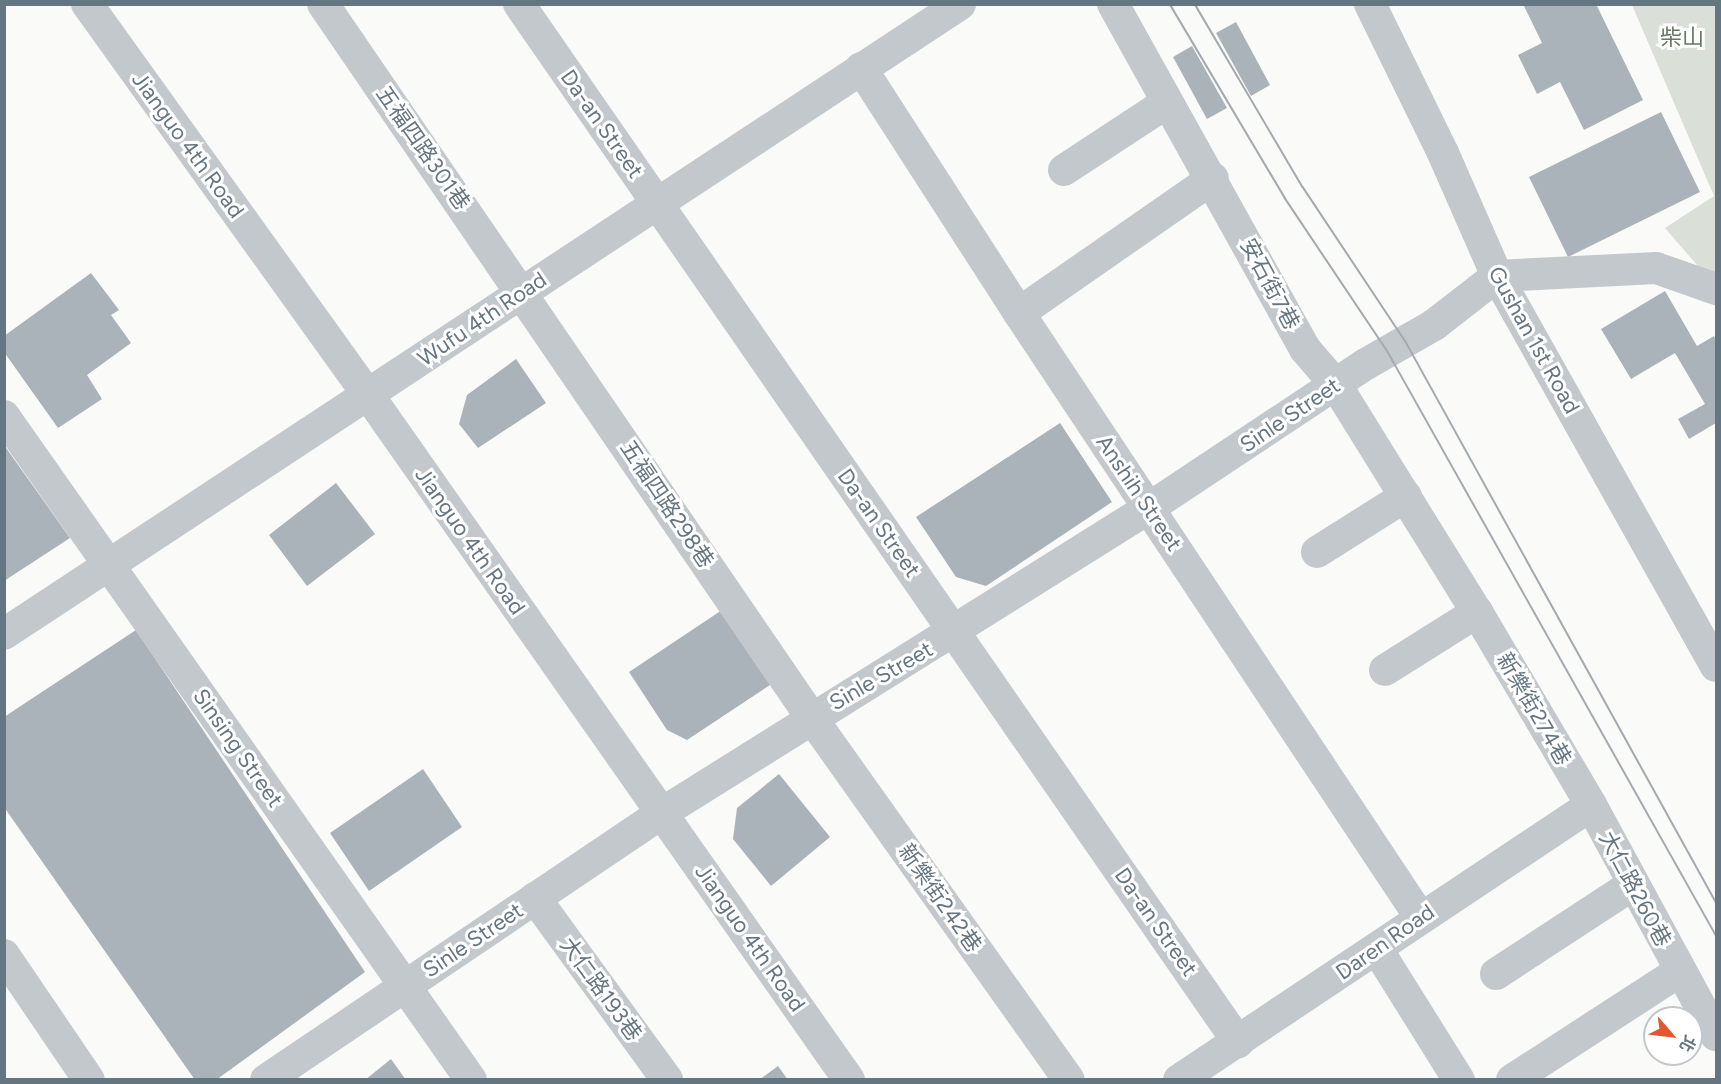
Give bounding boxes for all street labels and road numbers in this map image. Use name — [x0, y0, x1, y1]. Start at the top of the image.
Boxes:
street label: Da-an Street — [555, 65, 649, 183]
street label: Jianguo 4th Road — [126, 67, 250, 223]
street label: 五福四路301巷 — [371, 81, 475, 215]
street label: 安石街7巷 — [1235, 234, 1305, 334]
street label: Gushan 1st Road — [1483, 262, 1585, 418]
street label: Wufu 4th Road — [413, 266, 551, 372]
street label: Sinle Street — [1235, 372, 1345, 458]
street label: Anshih Street — [1091, 430, 1187, 556]
street label: 五福四路298巷 — [615, 435, 719, 573]
street label: Jianguo 4th Road — [409, 462, 531, 620]
street label: Da-an Street — [832, 464, 926, 582]
street label: Sinle Street — [825, 636, 937, 716]
street label: 新樂街274巷 — [1491, 648, 1577, 770]
street label: Sinsing Street — [187, 684, 289, 812]
street label: 大仁路260巷 — [1594, 827, 1676, 951]
street label: 新樂街242巷 — [893, 839, 987, 957]
street label: Jianguo 4th Road — [689, 859, 811, 1017]
street label: Da-an Street — [1109, 863, 1203, 981]
street label: Sinle Street — [418, 897, 528, 983]
street label: Daren Road — [1331, 898, 1439, 986]
street label: 大仁路193巷 — [555, 932, 647, 1046]

